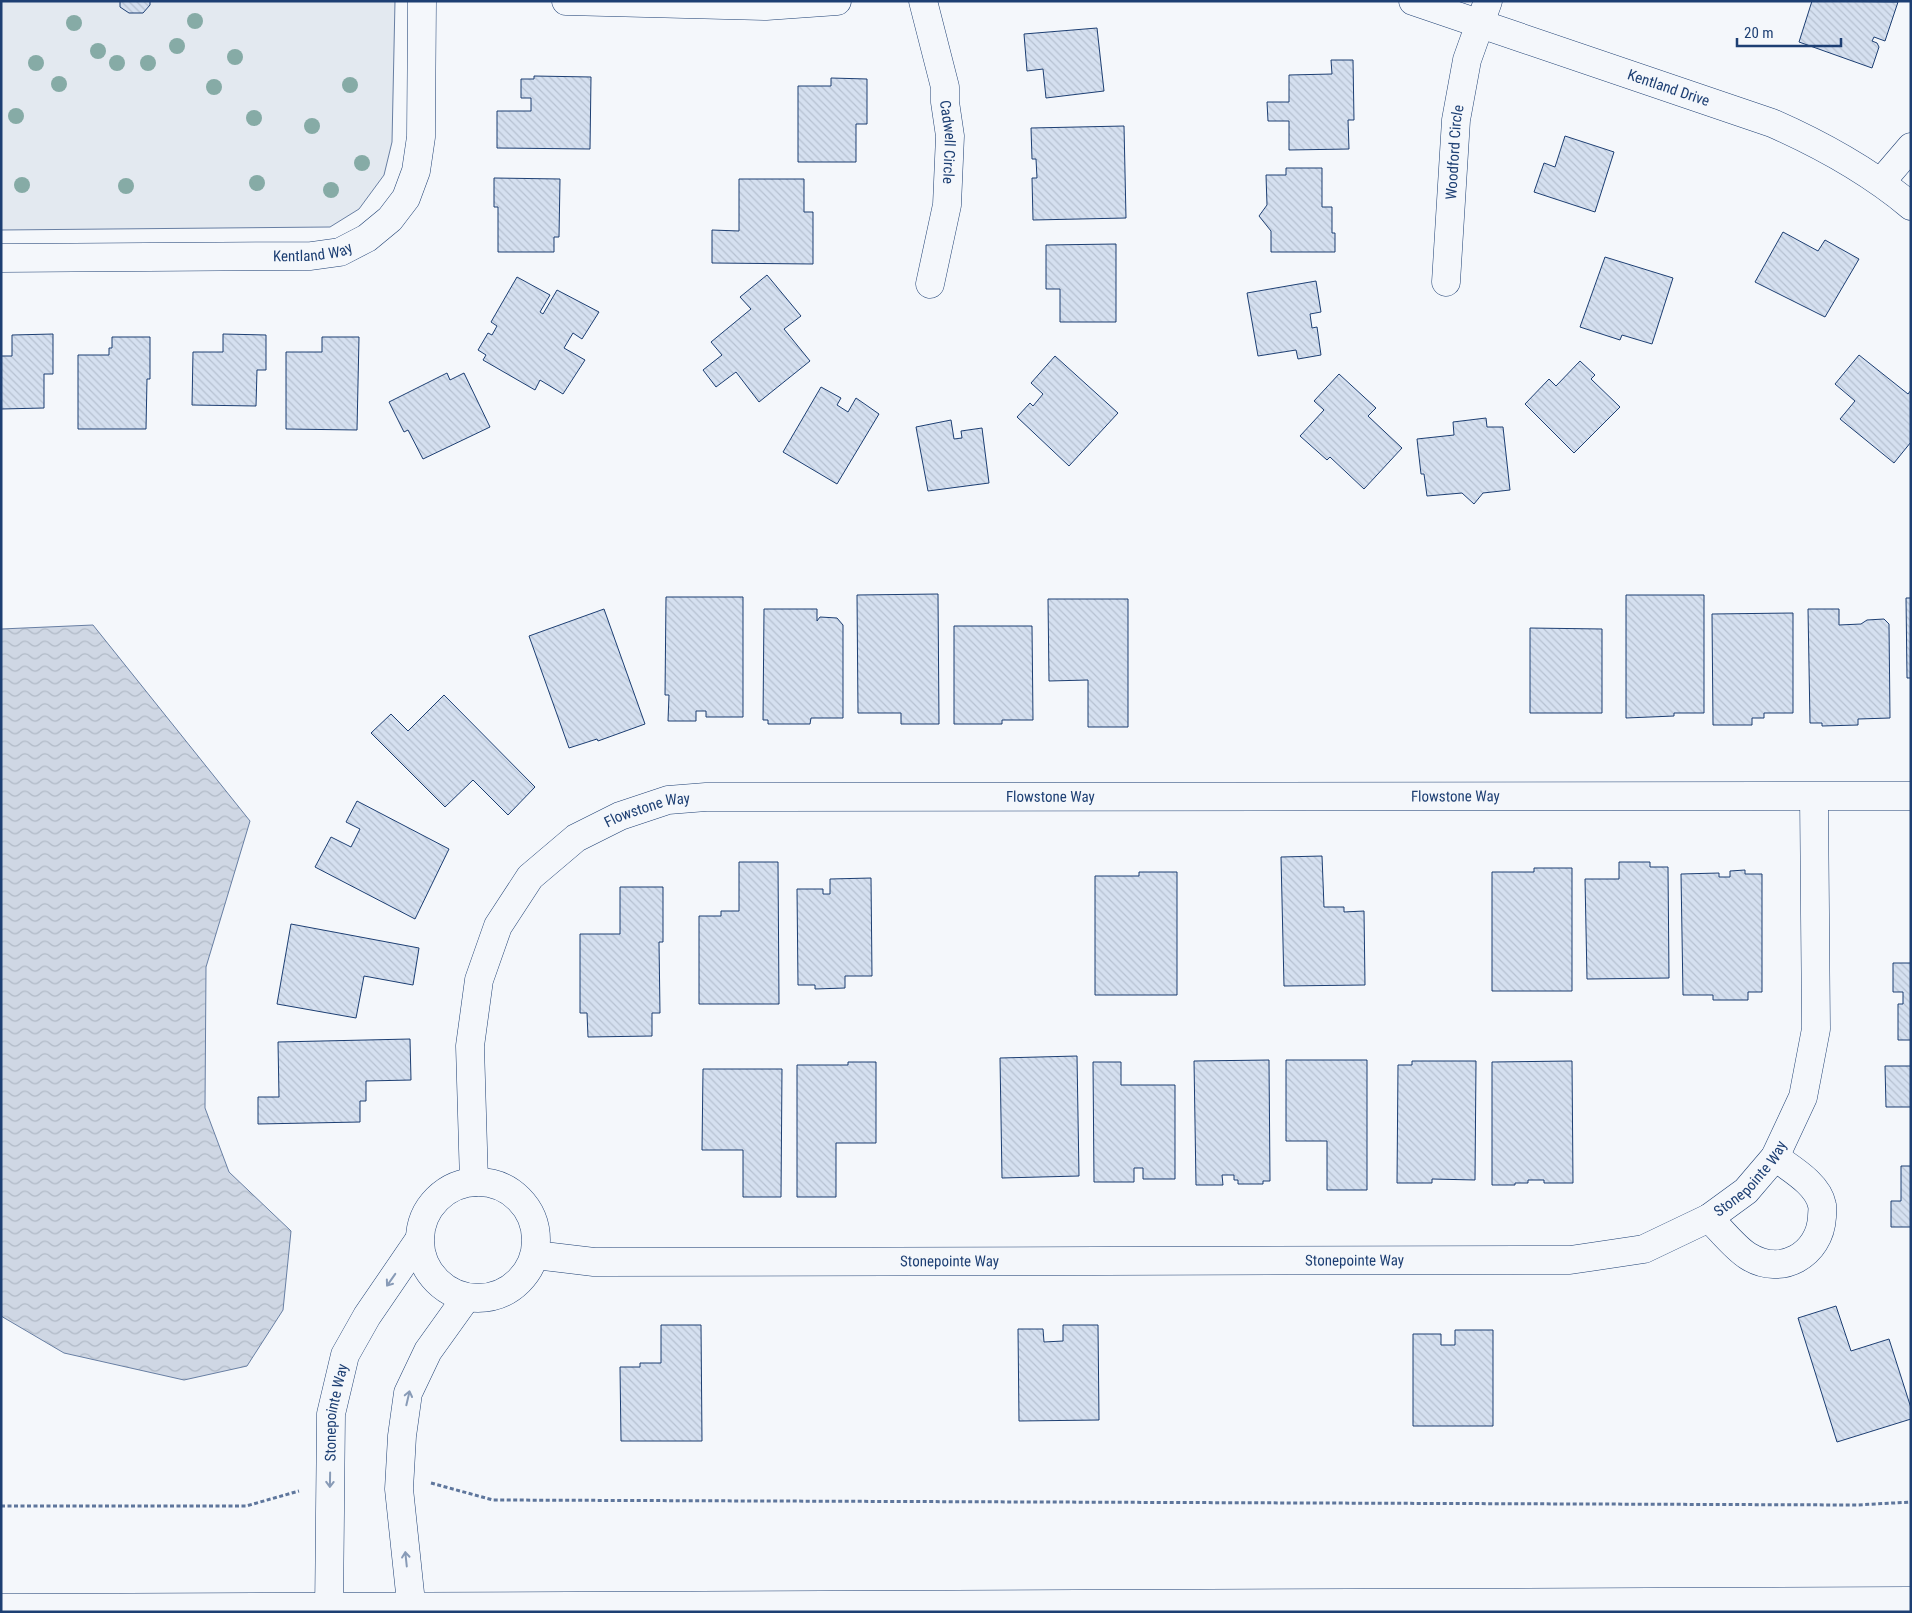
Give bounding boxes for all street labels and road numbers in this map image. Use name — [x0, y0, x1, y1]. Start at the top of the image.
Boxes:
street label: Kentland Drive — [1625, 66, 1712, 110]
street label: Cadwell Circle — [936, 99, 959, 184]
street label: Woodford Circle — [1442, 103, 1468, 200]
street label: Kentland Way — [273, 238, 355, 265]
street label: Flowstone Way — [1411, 787, 1500, 805]
street label: Flowstone Way — [1006, 788, 1095, 806]
street label: Flowstone Way — [601, 789, 691, 831]
street label: Stonepointe Way — [1710, 1138, 1790, 1220]
street label: Stonepointe Way — [1305, 1251, 1404, 1270]
street label: Stonepointe Way — [900, 1252, 999, 1270]
street label: Stonepointe Way — [322, 1362, 352, 1462]

